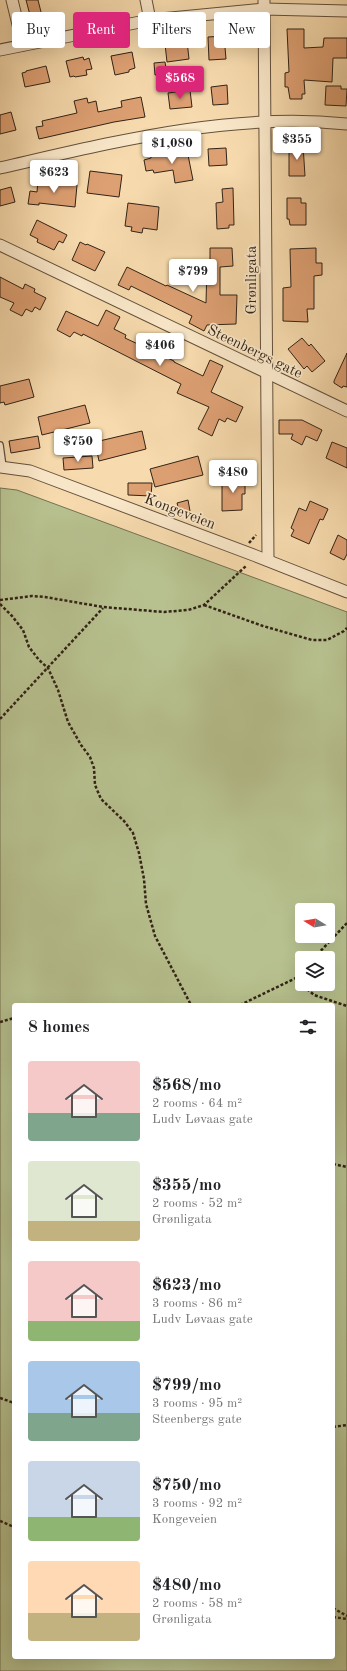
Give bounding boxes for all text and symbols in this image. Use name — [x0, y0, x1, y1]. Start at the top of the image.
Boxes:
chip: Buy — [12, 12, 65, 48]
chip: Rent — [73, 12, 130, 48]
chip: Filters — [138, 12, 206, 48]
chip: New — [214, 12, 270, 48]
pin: $568 — [156, 66, 204, 100]
text: $568 — [165, 72, 195, 85]
pin: $355 — [273, 127, 321, 161]
pin: $1,080 — [139, 131, 205, 165]
text: $355 — [282, 133, 312, 146]
text: $1,080 — [151, 137, 193, 150]
pin: $623 — [30, 160, 78, 194]
text: $623 — [39, 166, 69, 179]
street label: Grønligata — [245, 245, 260, 314]
pin: $799 — [169, 259, 217, 293]
text: $799 — [178, 265, 208, 278]
street label: Steenbergs gate — [204, 323, 304, 382]
pin: $406 — [136, 333, 184, 367]
text: $406 — [145, 339, 175, 352]
pin: $750 — [54, 429, 102, 463]
text: $750 — [63, 435, 93, 448]
pin: $480 — [209, 460, 257, 494]
text: $480 — [218, 466, 248, 479]
street label: Kongeveien — [142, 492, 217, 533]
north arrow — [295, 903, 335, 943]
map controls — [295, 903, 335, 991]
button: layers — [295, 951, 335, 991]
icon: filters — [297, 1016, 319, 1038]
text: 8 homes — [28, 1019, 90, 1036]
icon: home — [60, 1077, 108, 1125]
text: $568/mo — [152, 1077, 221, 1094]
text: 2 rooms · 64 m² — [152, 1097, 242, 1110]
text: Ludv Løvaas gate — [152, 1113, 253, 1126]
icon: home — [60, 1177, 108, 1225]
text: $355/mo — [152, 1177, 221, 1194]
text: 2 rooms · 52 m² — [152, 1197, 242, 1210]
text: Grønligata — [152, 1213, 212, 1226]
icon: home — [60, 1277, 108, 1325]
text: $623/mo — [152, 1277, 221, 1294]
text: 3 rooms · 86 m² — [152, 1297, 242, 1310]
text: Ludv Løvaas gate — [152, 1313, 253, 1326]
icon: home — [60, 1377, 108, 1425]
text: $799/mo — [152, 1377, 221, 1394]
text: 3 rooms · 95 m² — [152, 1397, 242, 1410]
text: Steenbergs gate — [152, 1413, 242, 1426]
icon: home — [60, 1477, 108, 1525]
text: $750/mo — [152, 1477, 221, 1494]
text: 3 rooms · 92 m² — [152, 1497, 242, 1510]
text: Kongeveien — [152, 1513, 217, 1526]
icon: home — [60, 1577, 108, 1625]
text: $480/mo — [152, 1577, 221, 1594]
text: 2 rooms · 58 m² — [152, 1597, 242, 1610]
text: Grønligata — [152, 1613, 212, 1626]

